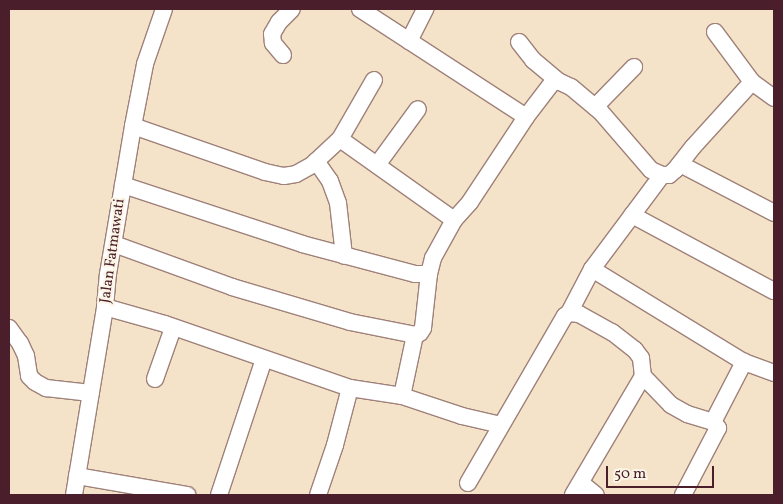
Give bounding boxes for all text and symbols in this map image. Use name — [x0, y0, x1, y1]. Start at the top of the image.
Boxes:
street label: Jalan Fatmawati — [97, 198, 129, 304]
scale bar — [608, 456, 716, 488]
text: 50 m — [614, 464, 646, 485]

